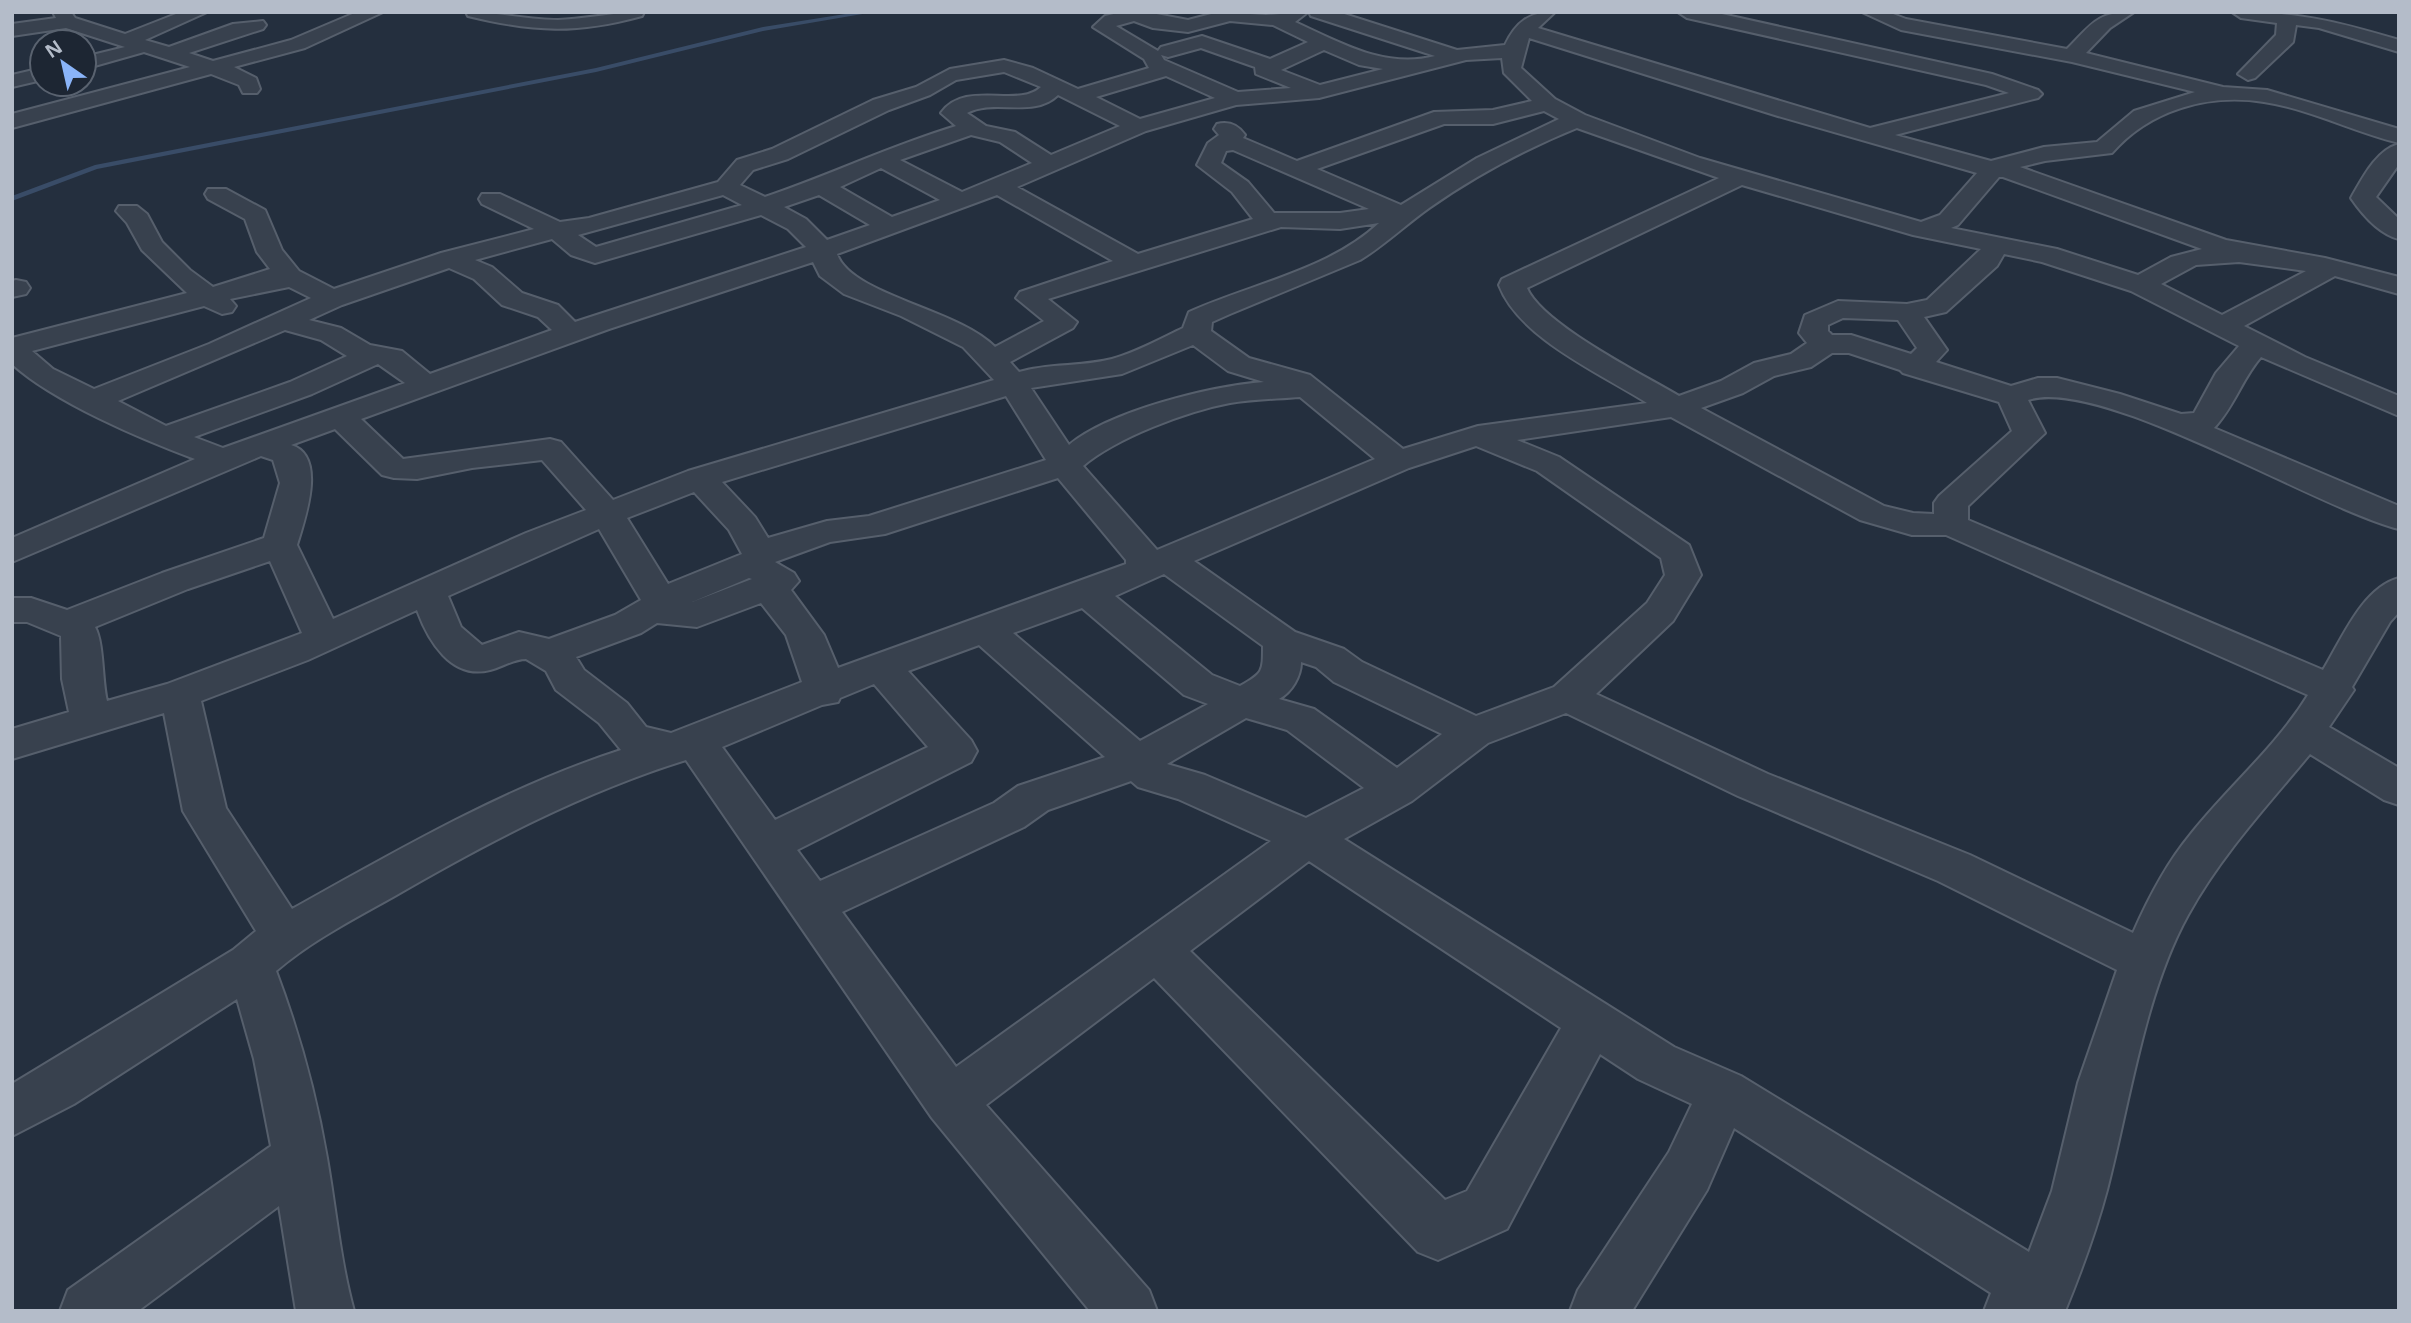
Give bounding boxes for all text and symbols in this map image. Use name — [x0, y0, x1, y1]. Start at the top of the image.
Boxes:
north arrow — [28, 28, 98, 98]
text: N — [40, 34, 67, 64]

